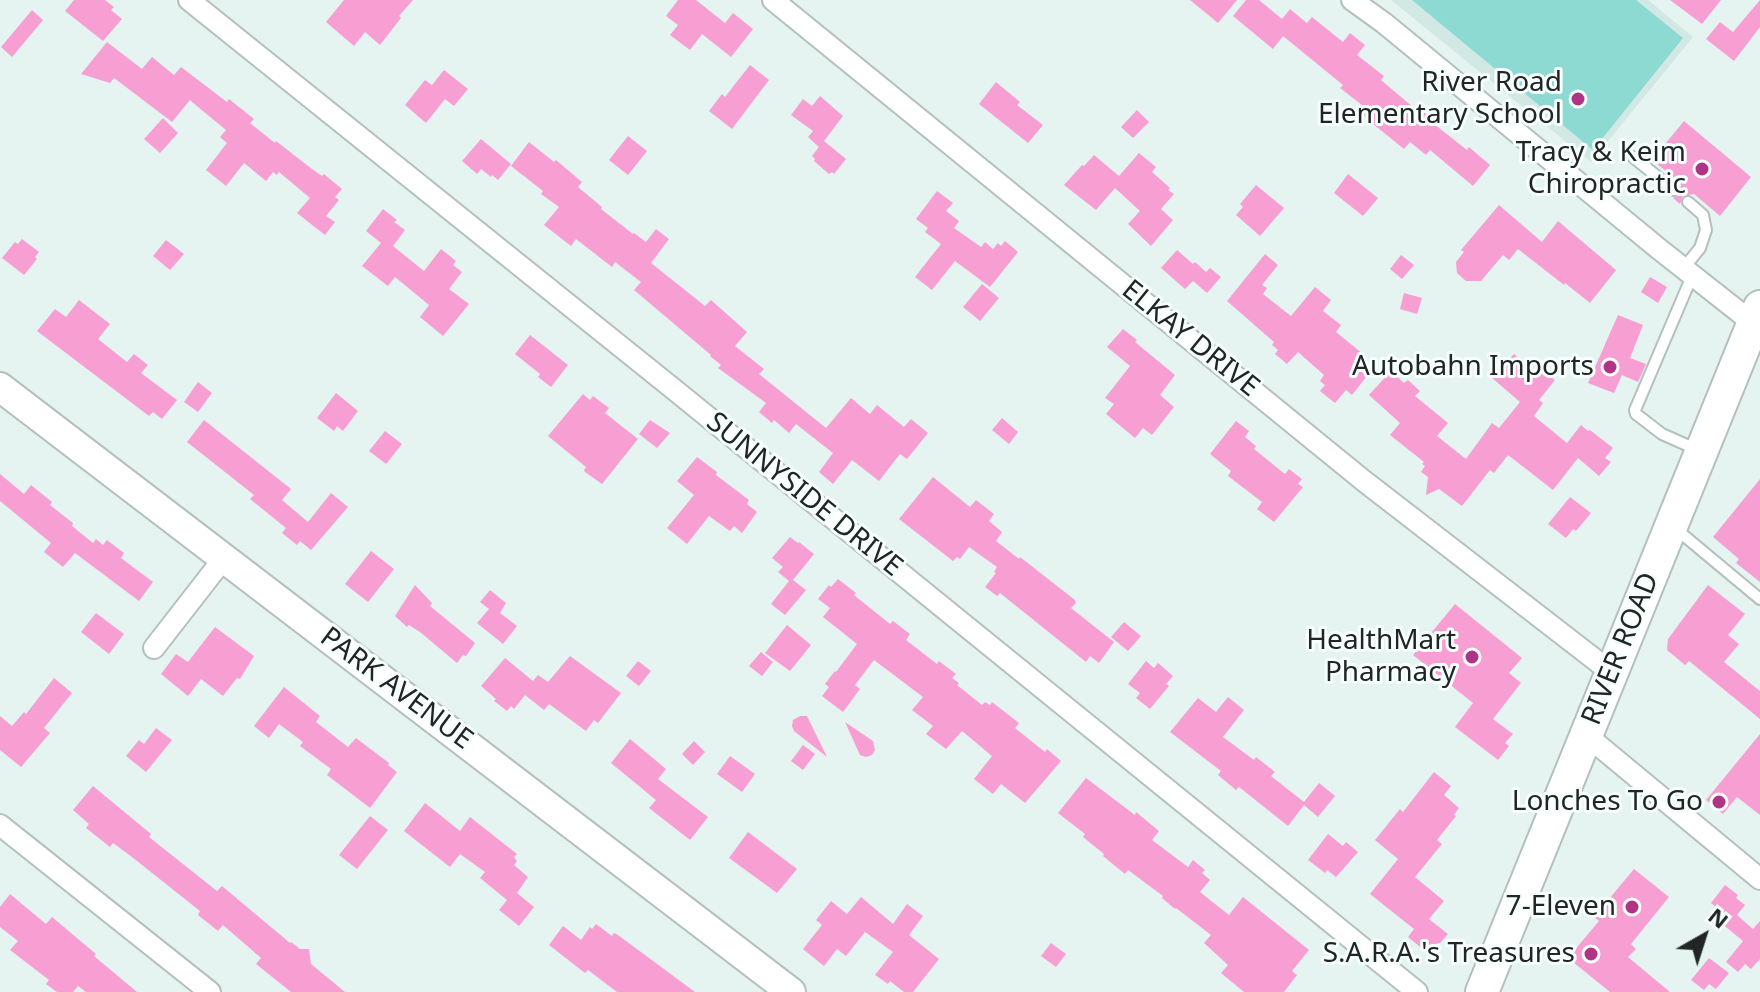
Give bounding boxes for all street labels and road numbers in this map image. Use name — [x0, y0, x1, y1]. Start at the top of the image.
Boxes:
street label: ELKAY DRIVE — [1115, 274, 1265, 404]
street label: SUNNYSIDE DRIVE — [699, 406, 909, 584]
street label: RIVER ROAD — [1575, 568, 1667, 730]
street label: PARK AVENUE — [313, 621, 479, 757]

